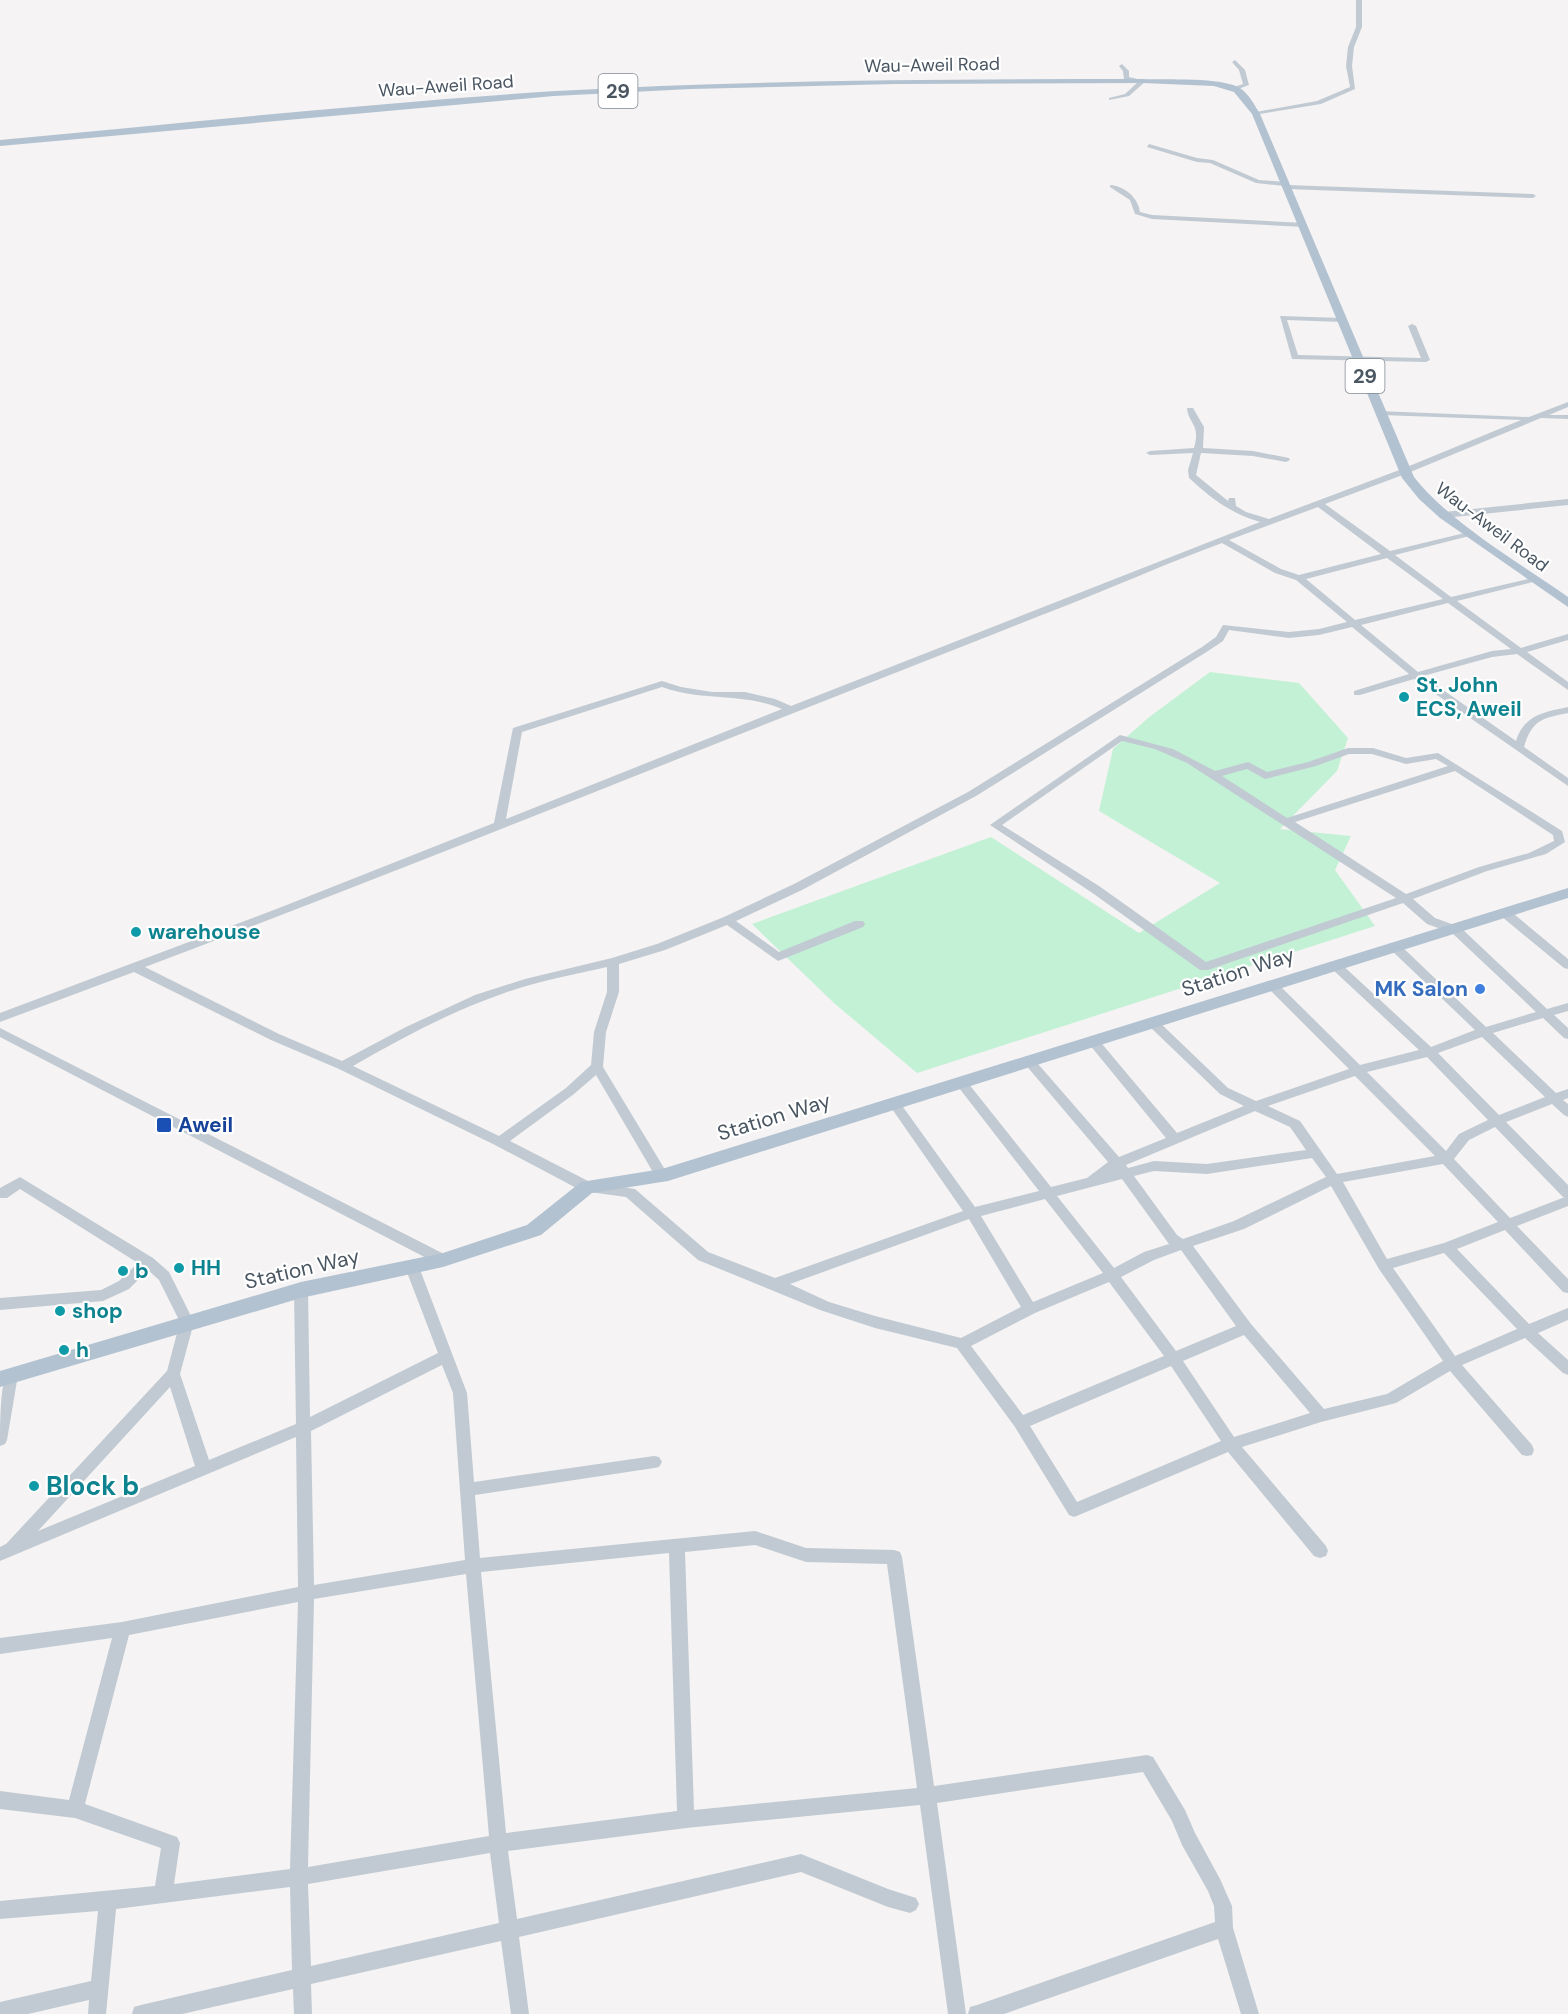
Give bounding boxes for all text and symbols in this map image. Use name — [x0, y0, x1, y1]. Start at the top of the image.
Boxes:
street label: Wau-Aweil Road — [864, 52, 1000, 78]
street label: Wau-Aweil Road — [377, 69, 515, 103]
road number: 29 — [598, 74, 638, 108]
road number: 29 — [1346, 359, 1384, 393]
street label: Wau-Aweil Road — [1431, 477, 1553, 577]
place label: St. John ECS, Aweil — [1416, 671, 1522, 723]
marker: St. John ECS, Aweil — [1397, 690, 1411, 704]
place label: warehouse — [148, 918, 261, 946]
marker: warehouse — [129, 925, 143, 939]
street label: Station Way — [1178, 941, 1298, 1003]
place label: MK Salon — [1374, 975, 1468, 1003]
marker: MK Salon — [1473, 982, 1487, 996]
street label: Station Way — [714, 1086, 834, 1147]
place label: Aweil — [178, 1111, 233, 1139]
marker: Aweil — [155, 1116, 173, 1134]
street label: Station Way — [242, 1242, 362, 1296]
place label: HH — [191, 1254, 221, 1282]
place label: b — [135, 1257, 149, 1285]
marker: HH — [172, 1261, 186, 1275]
marker: b — [116, 1264, 130, 1278]
place label: shop — [72, 1297, 123, 1325]
marker: shop — [53, 1304, 67, 1318]
place label: h — [76, 1336, 89, 1364]
marker: h — [57, 1343, 71, 1357]
place label: Block b — [46, 1469, 139, 1503]
marker: Block b — [27, 1479, 41, 1493]

